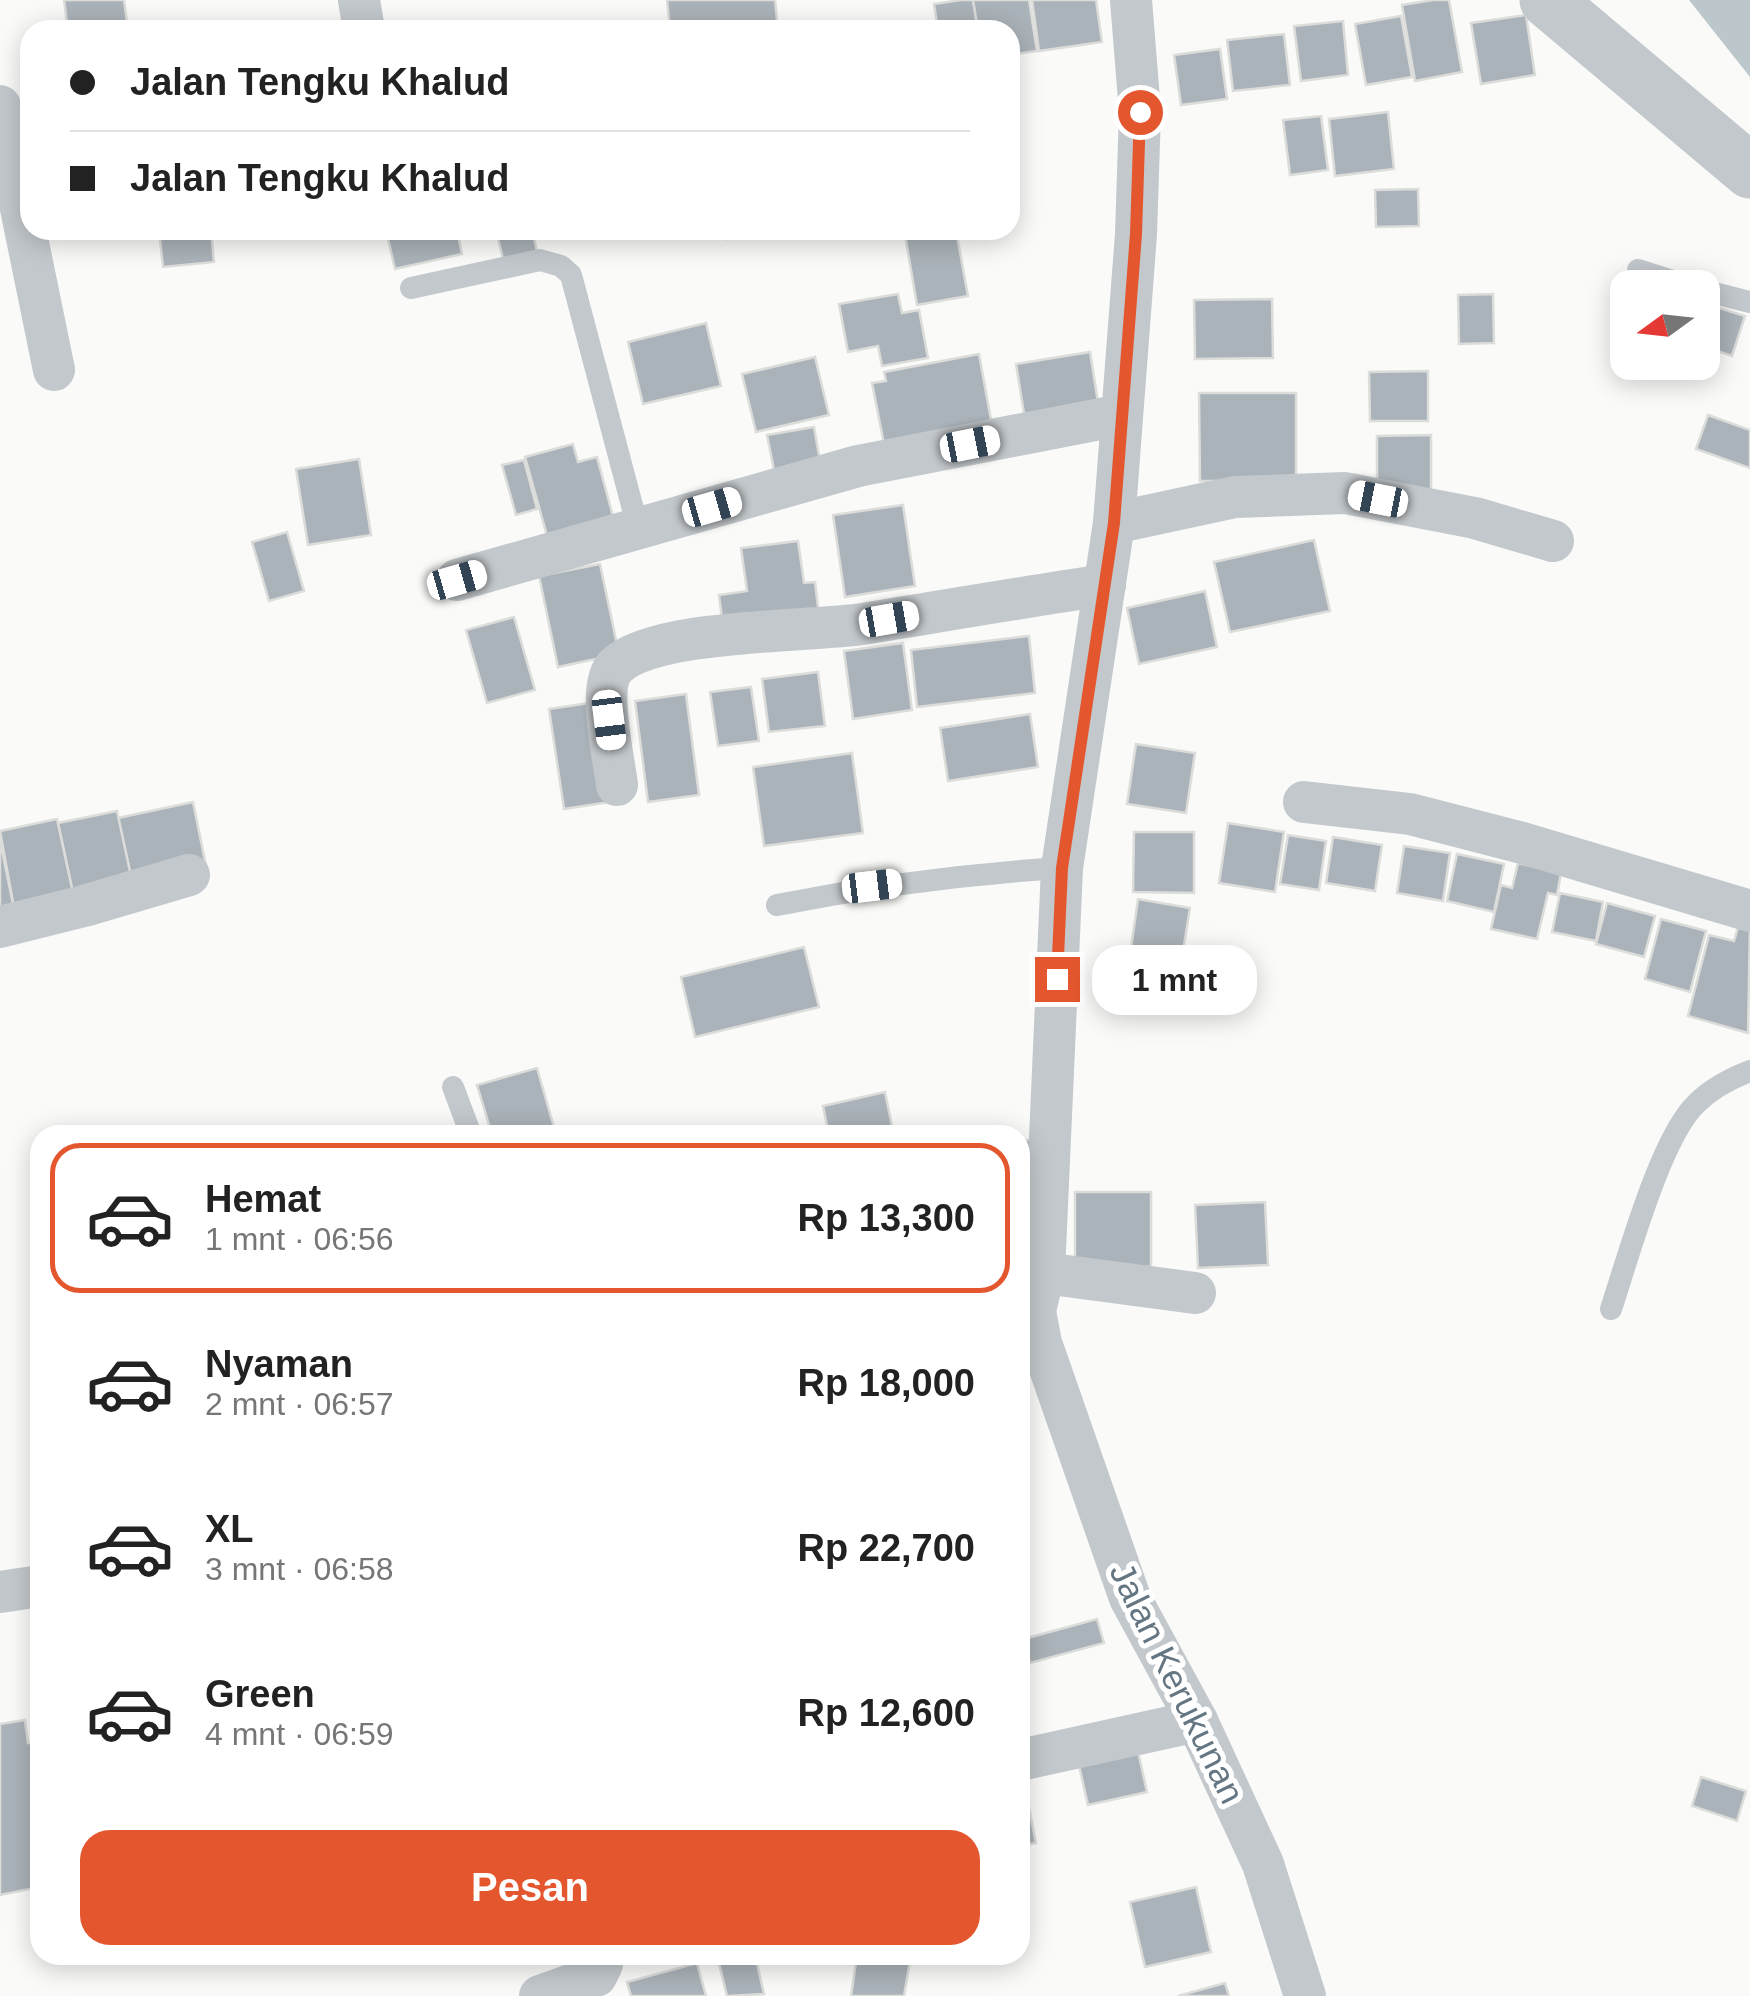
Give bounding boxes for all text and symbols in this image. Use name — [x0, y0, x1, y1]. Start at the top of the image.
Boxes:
text: Jalan Tengku Khalud — [130, 61, 509, 103]
route start — [1118, 90, 1163, 135]
text: Jalan Tengku Khalud — [130, 157, 509, 199]
north arrow — [1610, 270, 1720, 380]
map controls — [1610, 270, 1720, 380]
car — [938, 424, 1002, 464]
car — [1346, 479, 1410, 519]
car — [679, 484, 745, 530]
car — [424, 557, 490, 603]
car — [857, 599, 921, 639]
car — [590, 688, 628, 752]
car — [840, 867, 904, 905]
callout: 1 mnt — [1092, 944, 1257, 1014]
route end — [1035, 957, 1080, 1002]
text: 1 mnt — [1132, 962, 1217, 998]
icon: car — [85, 1173, 175, 1263]
text: Hemat — [205, 1178, 321, 1220]
text: Rp 13,300 — [798, 1197, 975, 1239]
text: 1 mnt · 06:56 — [205, 1221, 394, 1257]
icon: car — [85, 1338, 175, 1428]
text: Nyaman — [205, 1343, 353, 1385]
text: Rp 18,000 — [798, 1362, 975, 1404]
text: 2 mnt · 06:57 — [205, 1386, 394, 1422]
icon: car — [85, 1503, 175, 1593]
text: XL — [205, 1508, 254, 1550]
text: Rp 22,700 — [798, 1527, 975, 1569]
text: 3 mnt · 06:58 — [205, 1551, 394, 1587]
street label: Jalan Kerukunan — [1102, 1556, 1253, 1809]
icon: car — [85, 1668, 175, 1758]
text: Green — [205, 1673, 315, 1715]
text: Rp 12,600 — [798, 1692, 975, 1734]
text: 4 mnt · 06:59 — [205, 1716, 394, 1752]
button: Pesan — [80, 1830, 980, 1945]

